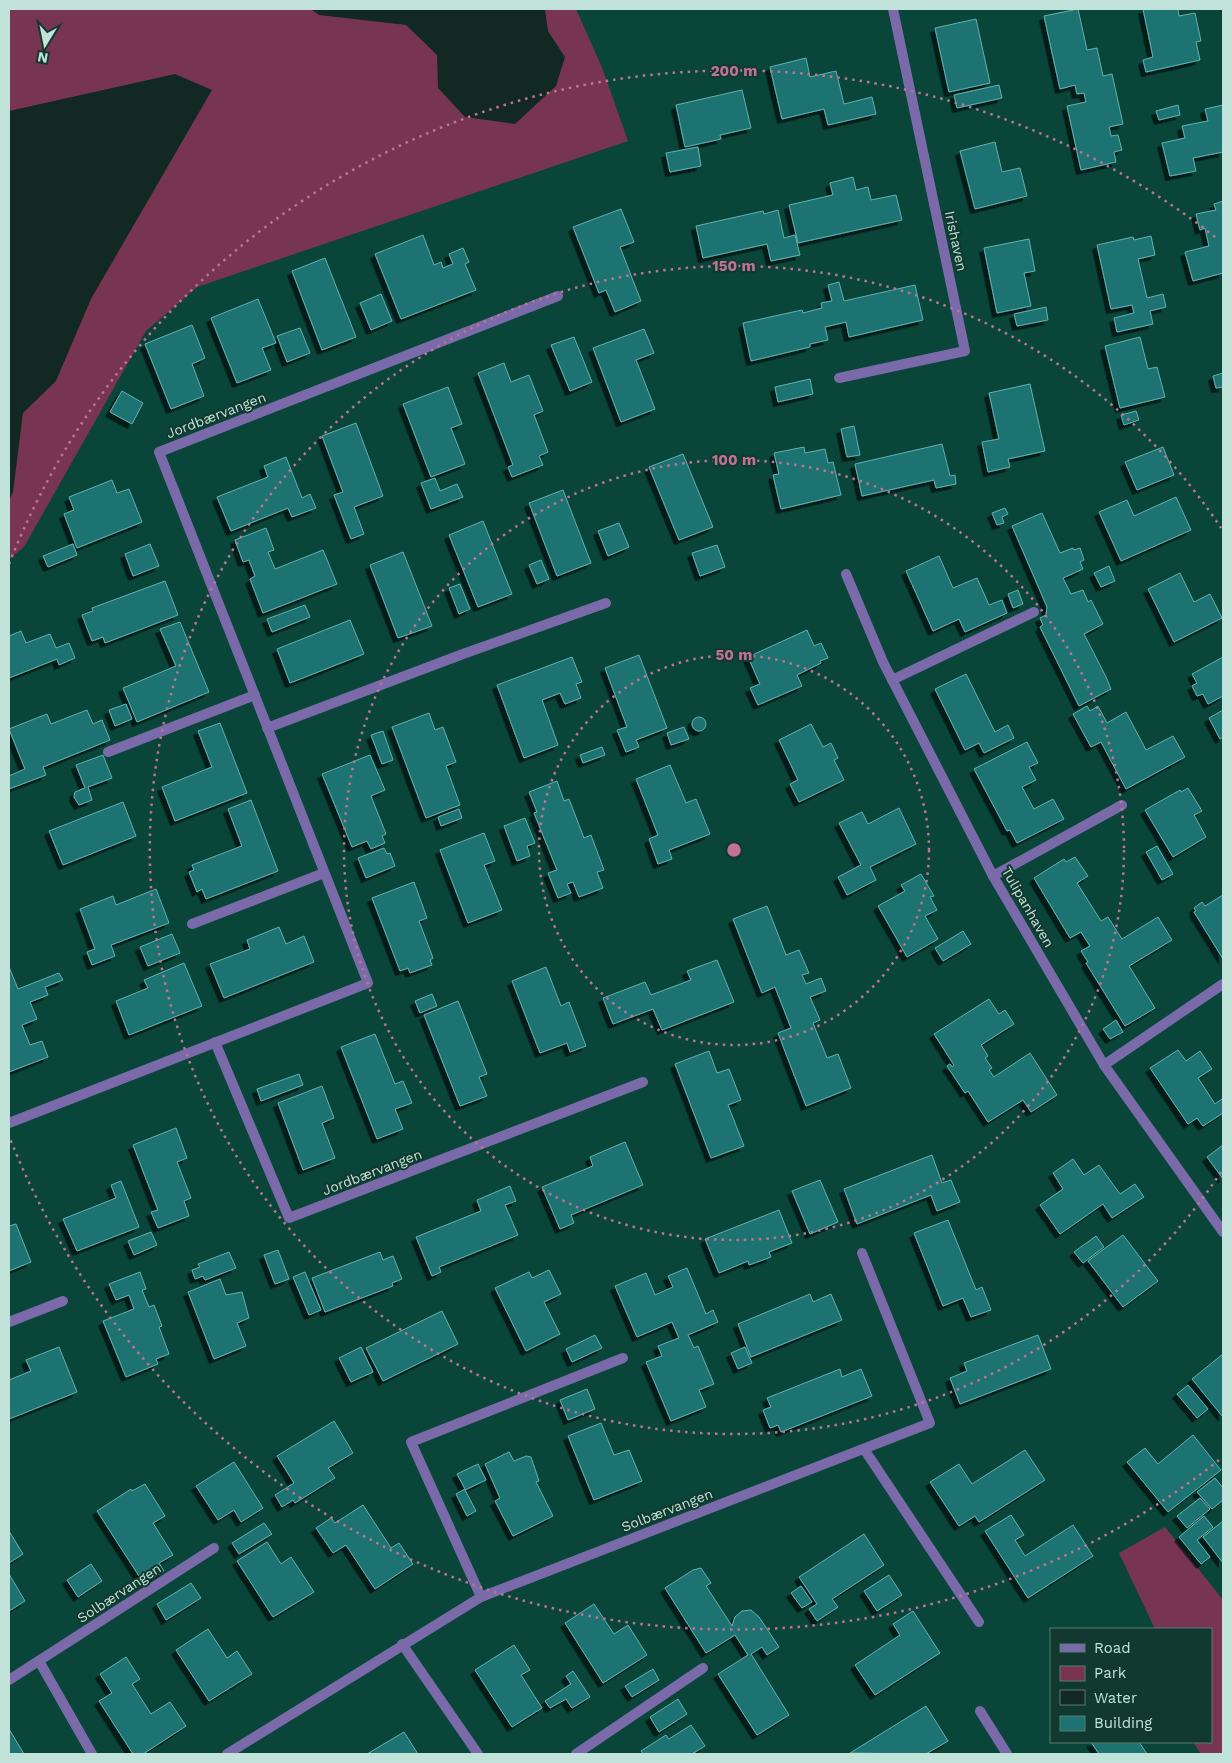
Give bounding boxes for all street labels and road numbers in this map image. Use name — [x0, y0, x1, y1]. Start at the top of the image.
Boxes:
street label: Irishaven — [942, 209, 970, 273]
street label: Jordbærvangen — [164, 389, 268, 441]
street label: Tulipanhaven — [999, 864, 1057, 950]
street label: Jordbærvangen — [320, 1146, 424, 1198]
street label: Solbærvangen — [619, 1485, 715, 1535]
street label: Solbærvangen — [74, 1560, 164, 1626]

